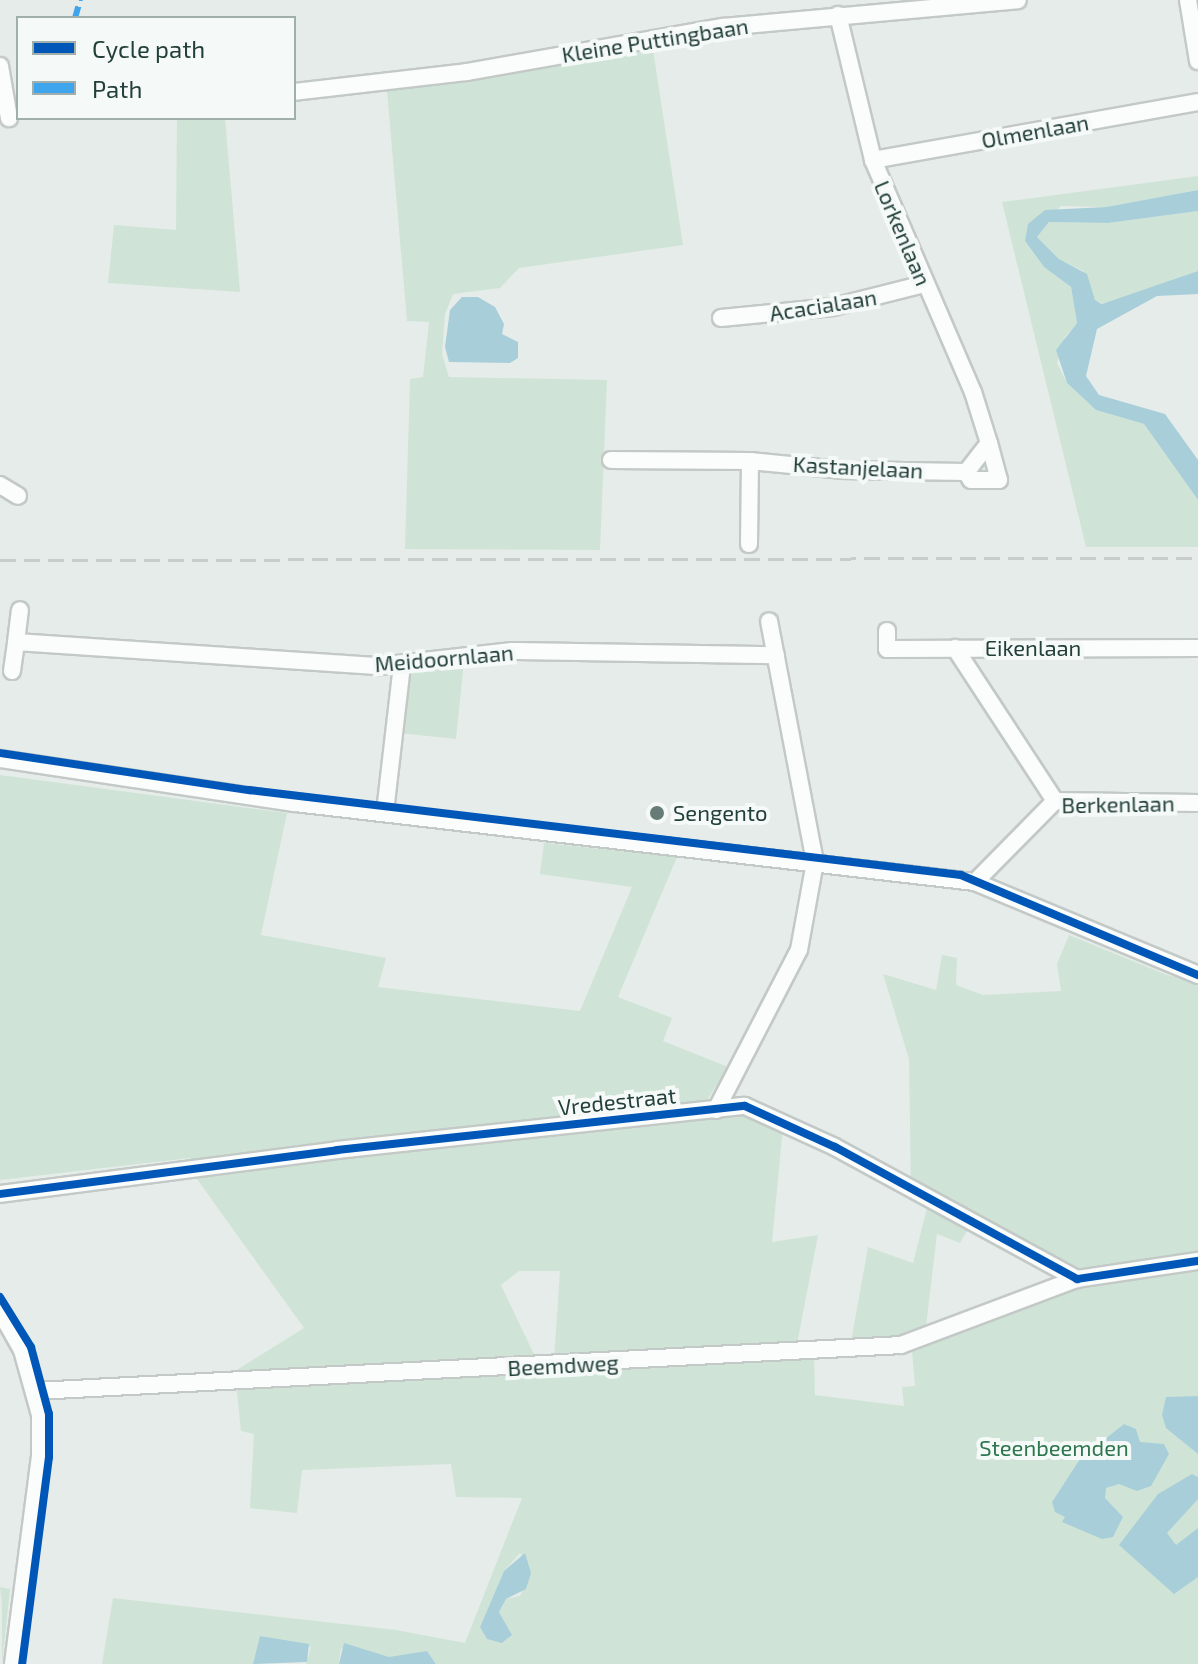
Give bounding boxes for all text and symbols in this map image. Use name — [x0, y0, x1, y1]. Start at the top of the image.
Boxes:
street label: Kleine Puttingbaan — [560, 12, 750, 68]
legend — [16, 16, 296, 120]
text: Cycle path — [92, 34, 205, 63]
text: Path — [92, 74, 142, 103]
street label: Olmenlaan — [979, 109, 1091, 153]
street label: Lorkenlaan — [869, 177, 937, 289]
street label: Acacialaan — [767, 283, 879, 327]
street label: Kastanjelaan — [792, 450, 924, 484]
street label: Eikenlaan — [985, 635, 1081, 661]
street label: Meidoornlaan — [373, 639, 515, 677]
street label: Berkenlaan — [1061, 790, 1175, 818]
place label: Sengento — [673, 800, 768, 826]
marker: Sengento — [648, 804, 666, 822]
street label: Vredestraat — [557, 1082, 677, 1120]
street label: Beemdweg — [507, 1349, 619, 1381]
park label: Steenbeemden — [979, 1435, 1129, 1461]

